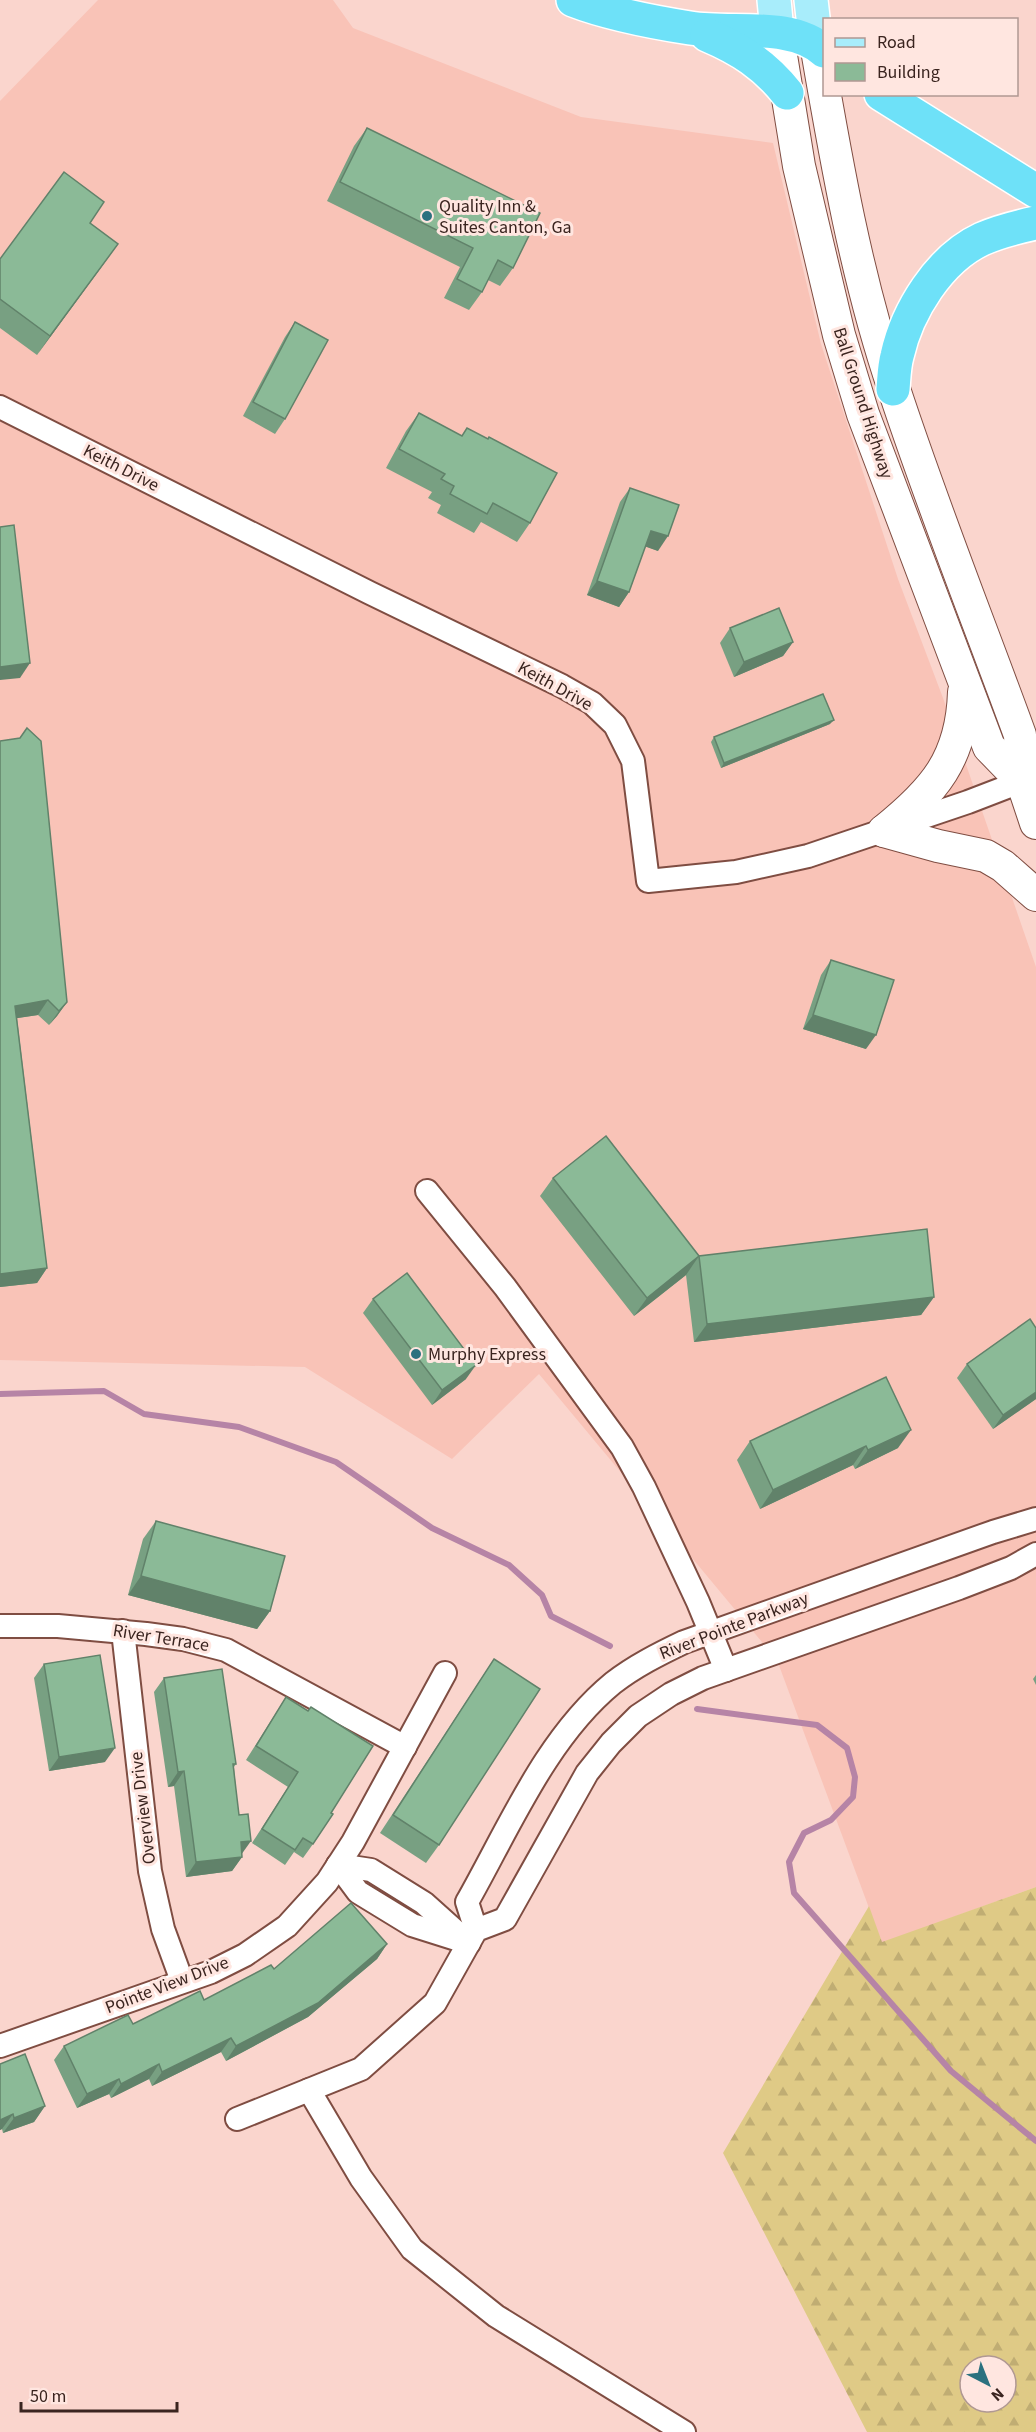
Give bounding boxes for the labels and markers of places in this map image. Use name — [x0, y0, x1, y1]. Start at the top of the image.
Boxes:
place label: Quality Inn & Suites Canton, Ga — [439, 194, 572, 240]
marker: Quality Inn & Suites Canton, Ga — [420, 209, 434, 223]
place label: Murphy Express — [428, 1342, 546, 1367]
marker: Murphy Express — [409, 1347, 423, 1361]

